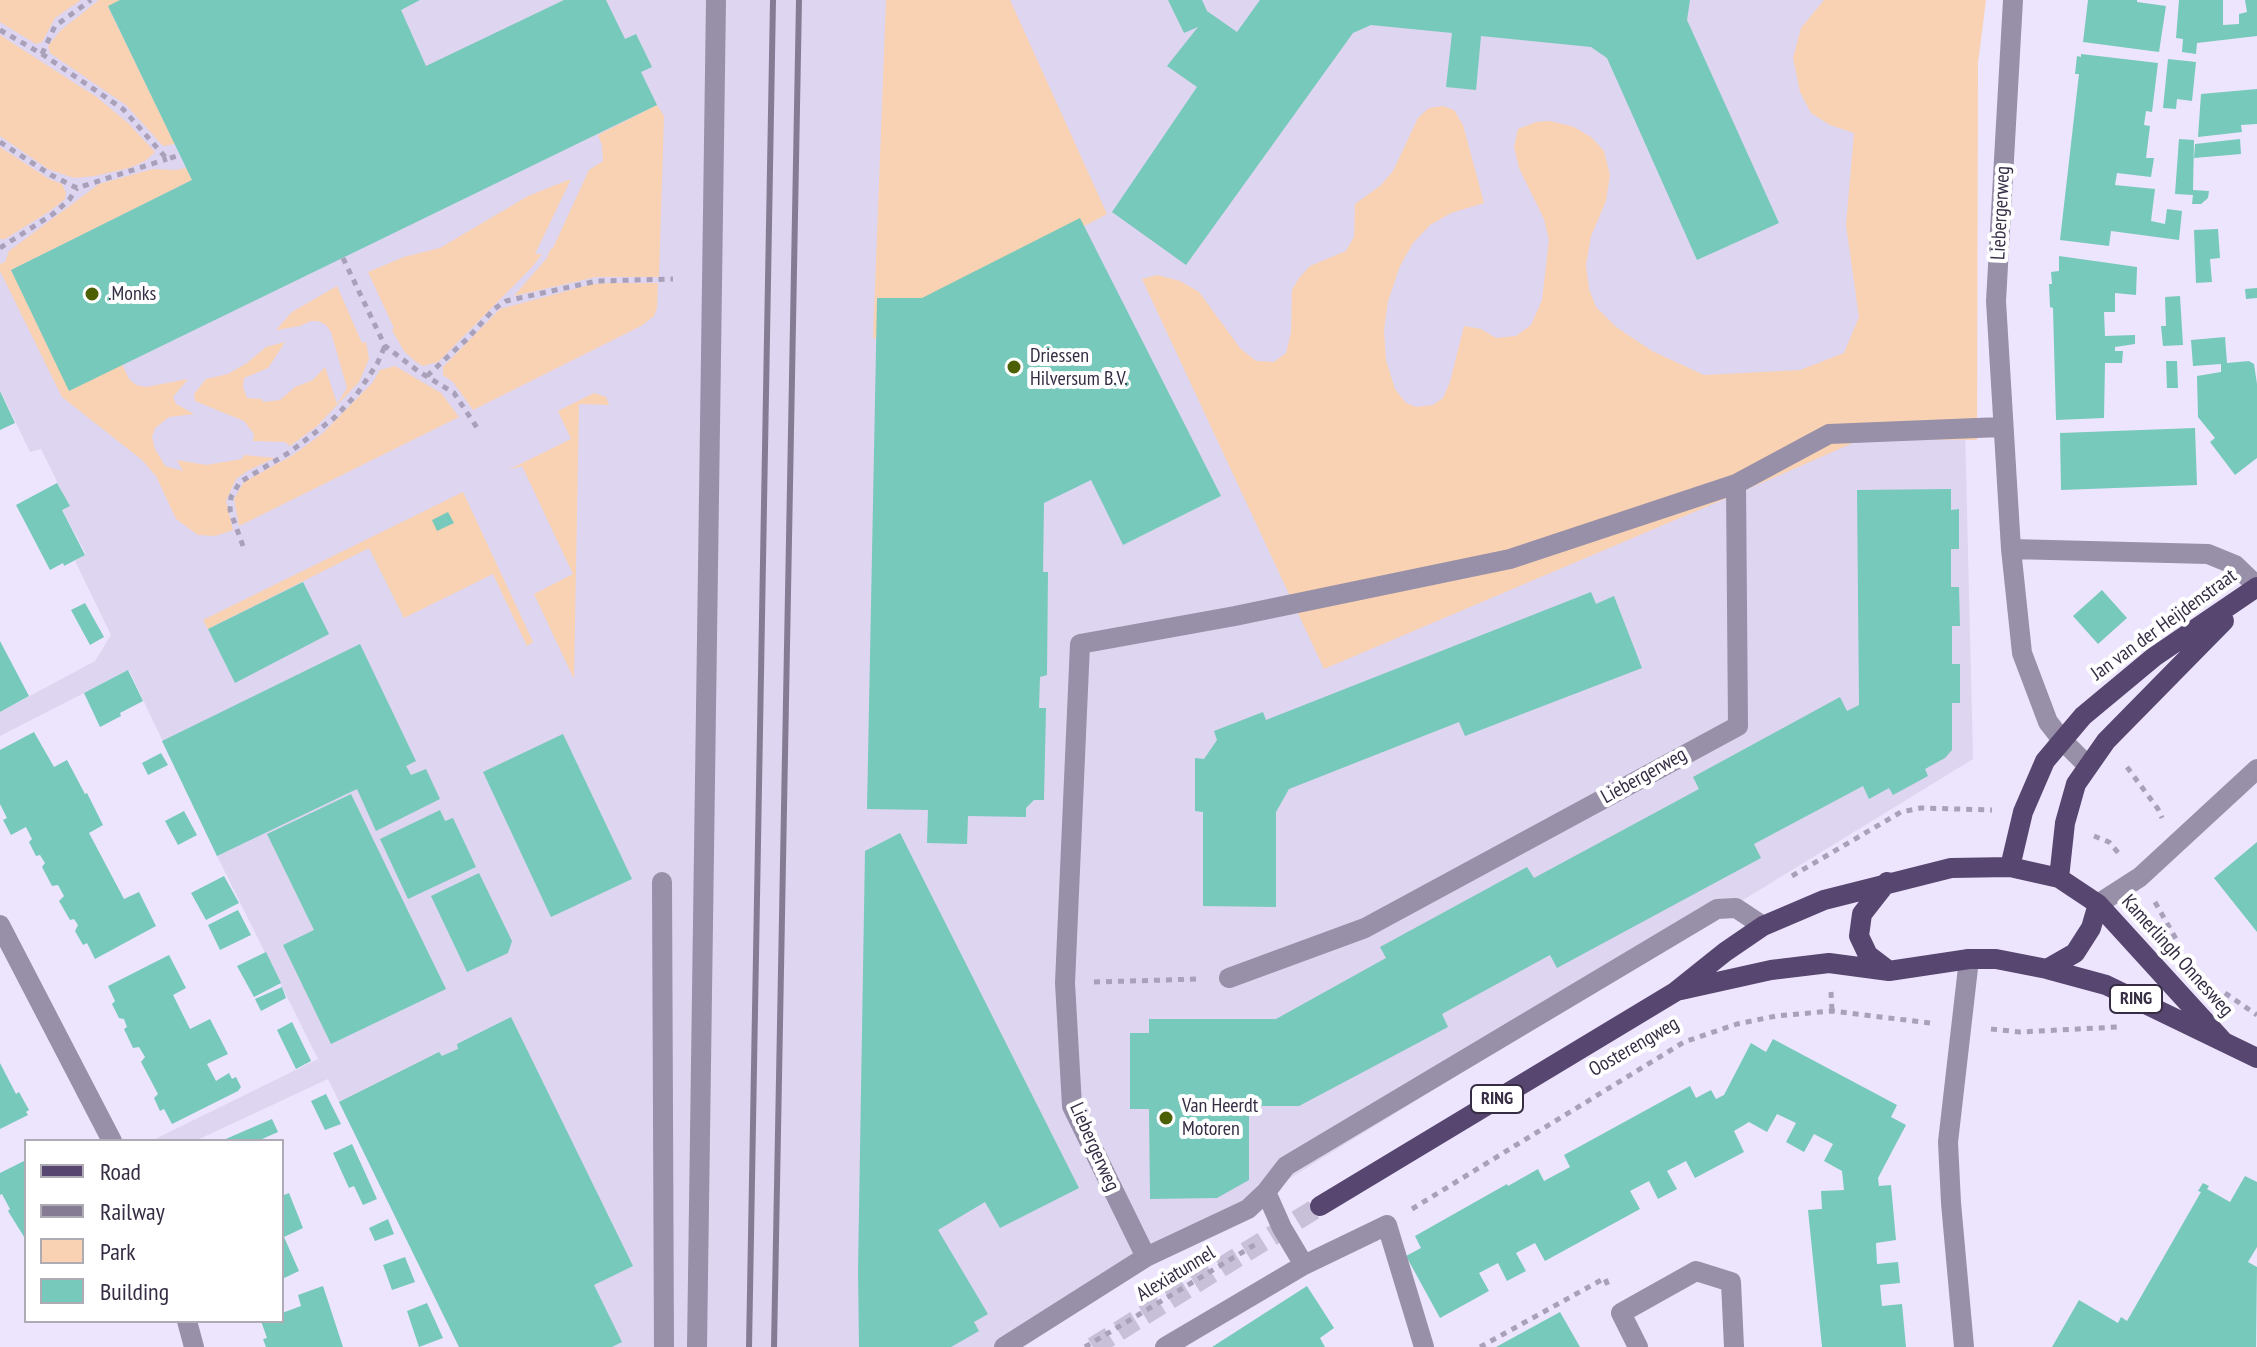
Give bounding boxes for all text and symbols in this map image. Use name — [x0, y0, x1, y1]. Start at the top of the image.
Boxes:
street label: Liebergerweg — [1987, 165, 2015, 261]
place label: .Monks — [108, 282, 156, 306]
marker: .Monks — [83, 285, 101, 303]
place label: Driessen Hilversum B.V. — [1030, 344, 1128, 391]
marker: Driessen Hilversum B.V. — [1005, 358, 1023, 376]
street label: Jan van der Heijdenstraat — [2087, 564, 2241, 686]
street label: Liebergerweg — [1597, 743, 1691, 809]
street label: Kamerlingh Onnesweg — [2116, 890, 2238, 1022]
road number: RING — [2110, 985, 2162, 1013]
street label: Oosterengweg — [1585, 1012, 1683, 1082]
road number: RING — [1471, 1085, 1523, 1113]
place label: Van Heerdt Motoren — [1182, 1094, 1258, 1141]
street label: Liebergerweg — [1064, 1099, 1124, 1195]
marker: Van Heerdt Motoren — [1157, 1109, 1175, 1127]
legend — [24, 1139, 284, 1323]
text: Road — [100, 1156, 141, 1187]
text: Railway — [100, 1196, 165, 1227]
text: Park — [100, 1236, 136, 1267]
street label: Alexiatunnel — [1132, 1241, 1220, 1307]
text: Building — [100, 1276, 169, 1307]

